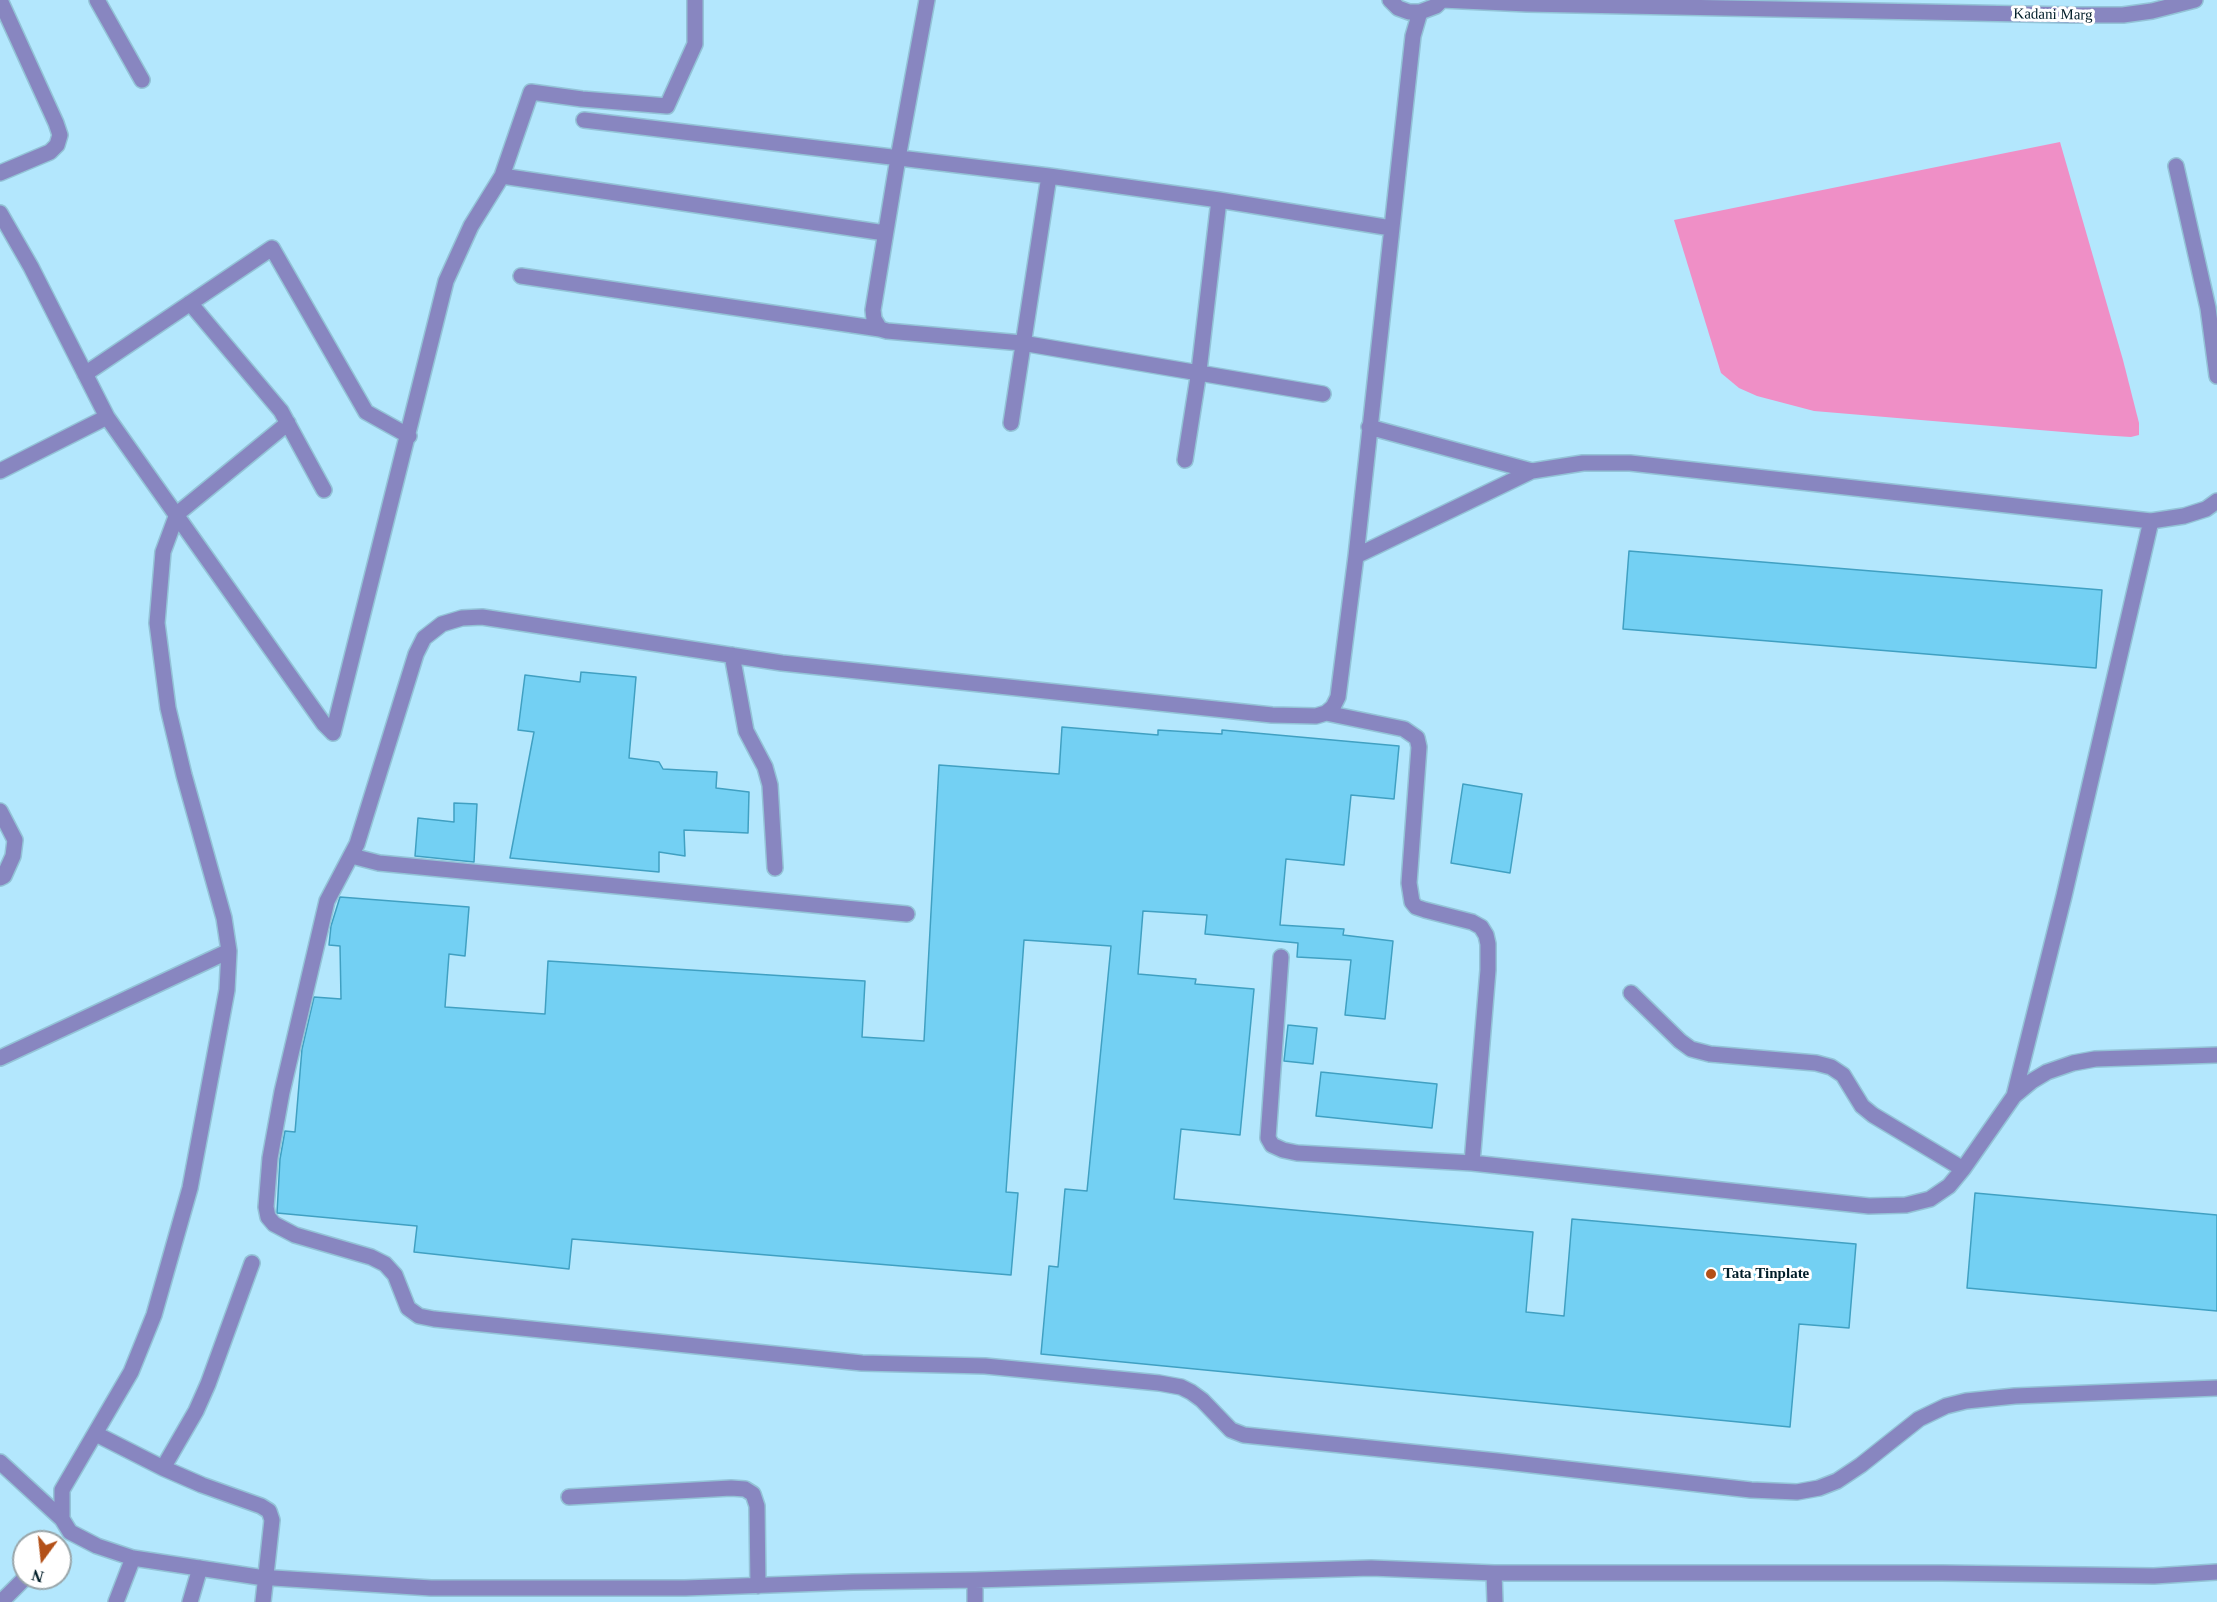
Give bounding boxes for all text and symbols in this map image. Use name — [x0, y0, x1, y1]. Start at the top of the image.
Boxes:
street label: Kadani Marg — [2013, 5, 2093, 25]
place label: Tata Tinplate — [1723, 1265, 1809, 1283]
marker: Tata Tinplate — [1704, 1267, 1718, 1281]
north arrow — [12, 1530, 72, 1590]
text: N — [30, 1566, 46, 1586]

